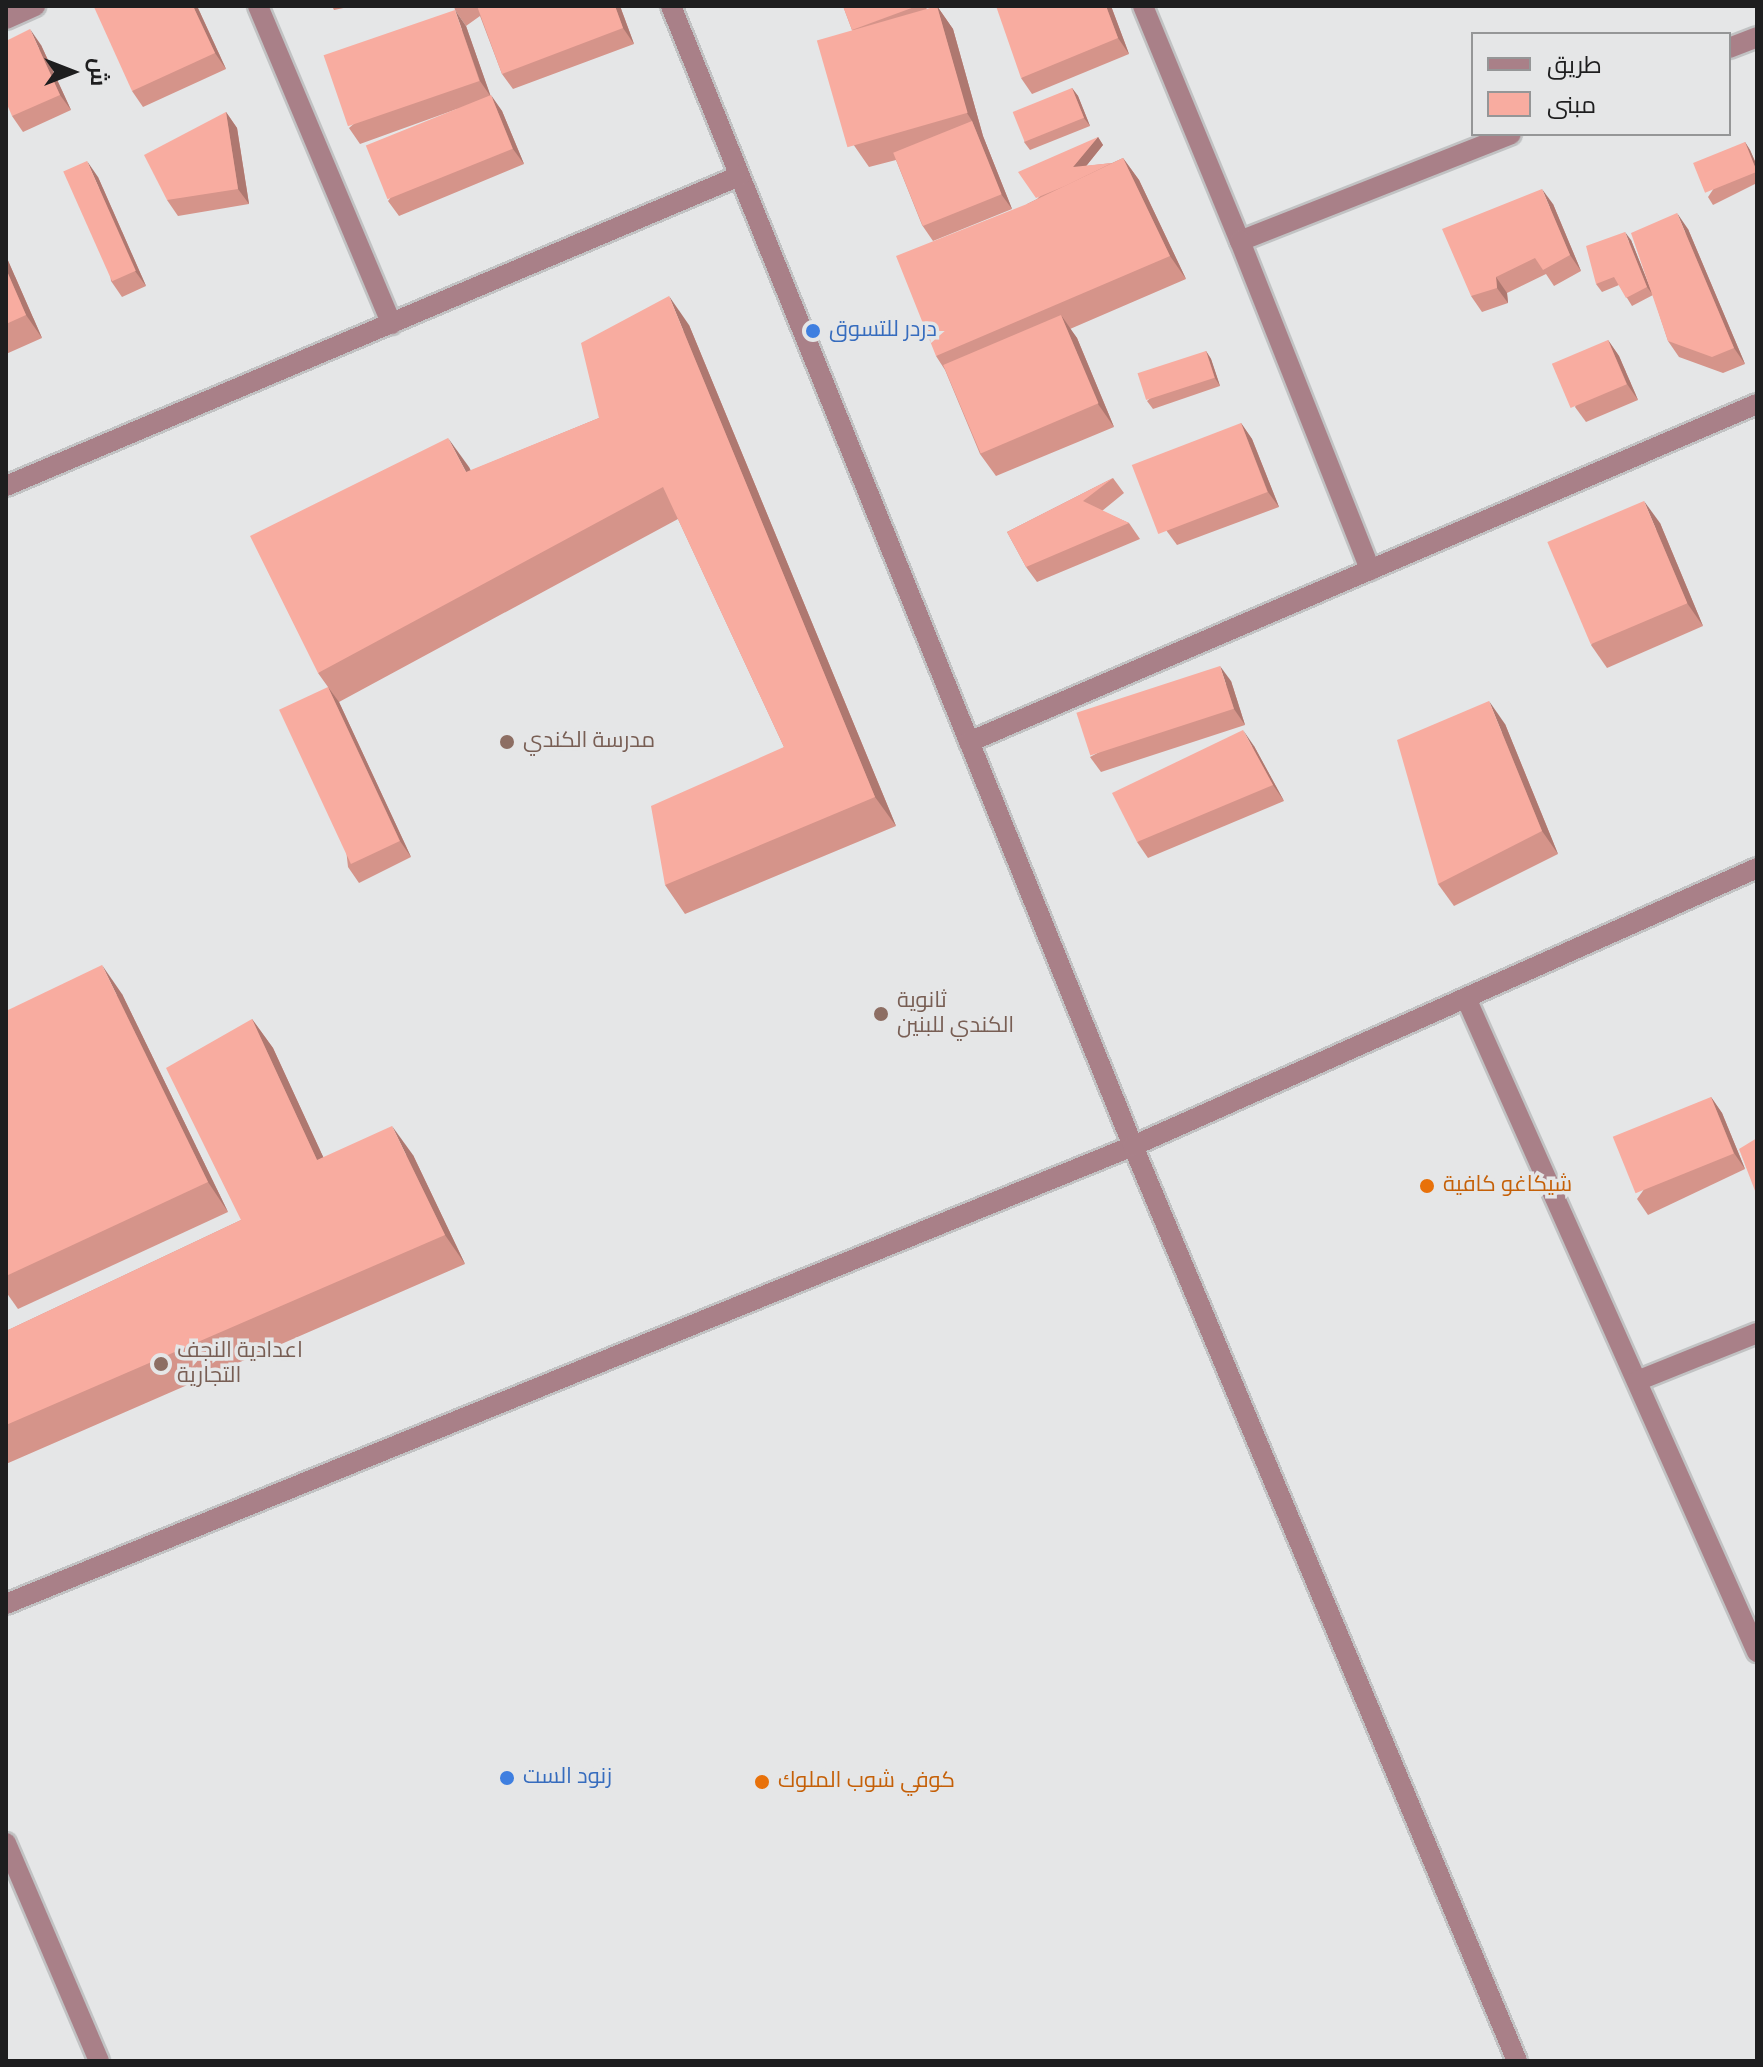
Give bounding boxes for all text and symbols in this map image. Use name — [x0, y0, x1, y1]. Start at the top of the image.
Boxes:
north arrow — [32, 32, 112, 112]
legend — [1471, 32, 1731, 136]
text: طريق — [1547, 52, 1602, 82]
text: ش — [83, 58, 110, 86]
text: مبنى — [1547, 92, 1596, 122]
place label: دردر للتسوق — [829, 318, 937, 344]
marker: دردر للتسوق — [804, 322, 822, 340]
place label: مدرسة الكندي — [523, 729, 655, 755]
marker: مدرسة الكندي — [498, 733, 516, 751]
place label: ثانوية الكندي للبنين — [897, 988, 1014, 1040]
marker: ثانوية الكندي للبنين — [872, 1005, 890, 1023]
place label: شيكاغو كافية — [1443, 1173, 1572, 1199]
marker: شيكاغو كافية — [1418, 1177, 1436, 1195]
place label: اعدادية النجف التجارية — [177, 1338, 303, 1390]
marker: اعدادية النجف التجارية — [152, 1355, 170, 1373]
place label: زنود الست — [523, 1765, 612, 1791]
marker: زنود الست — [498, 1769, 516, 1787]
place label: كوفي شوب الملوك — [778, 1769, 955, 1795]
marker: كوفي شوب الملوك — [753, 1773, 771, 1791]

